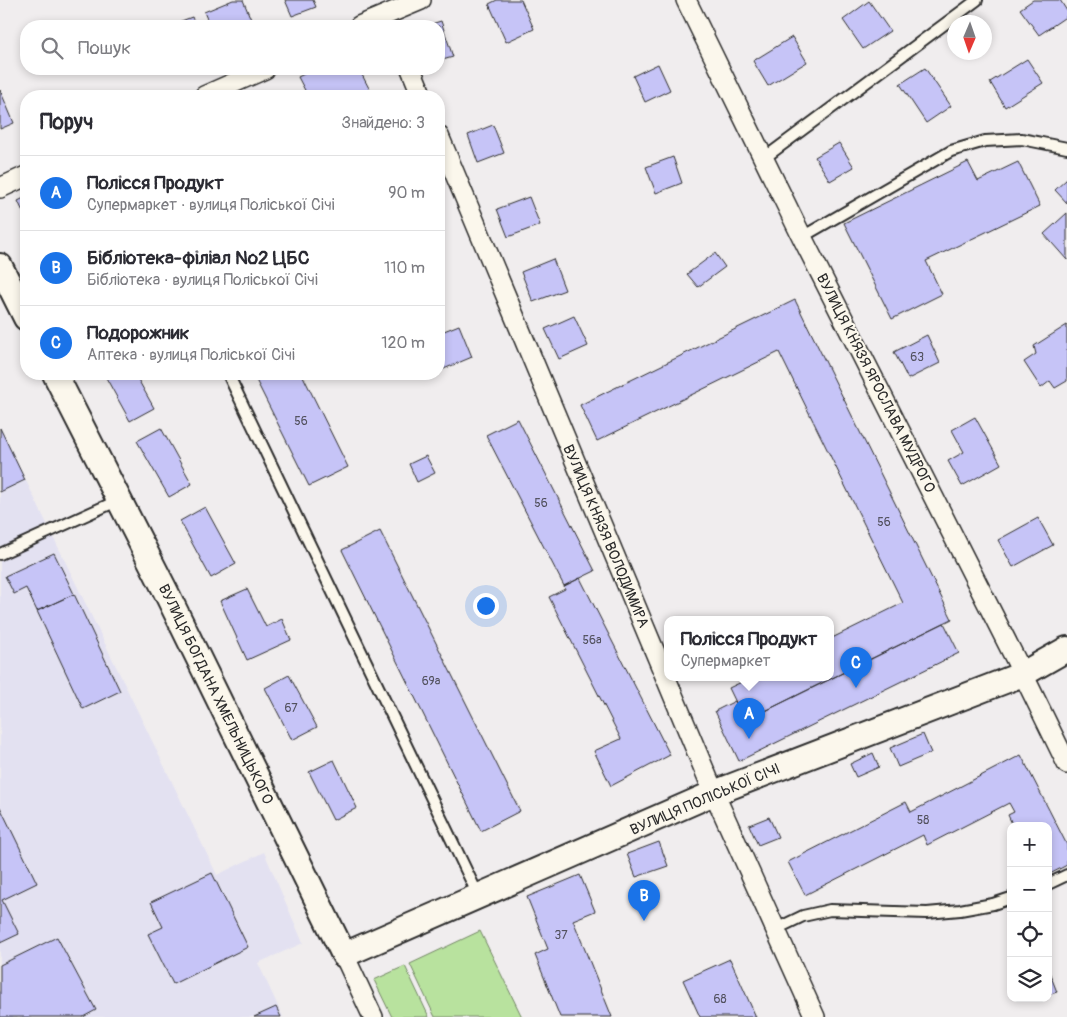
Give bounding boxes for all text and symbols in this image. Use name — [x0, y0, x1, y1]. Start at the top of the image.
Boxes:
north arrow — [947, 15, 992, 60]
search box — [20, 20, 445, 75]
icon: search — [38, 34, 66, 62]
text: Пошук — [78, 36, 131, 60]
text: Поруч — [40, 109, 93, 136]
text: Знайдено: 3 — [342, 113, 425, 133]
text: Полісся Продукт — [87, 171, 224, 195]
text: A — [51, 183, 61, 203]
text: 90 m — [388, 183, 425, 203]
text: Супермаркет · вулиця Поліської Січі — [87, 195, 335, 215]
text: Бібліотека-філіал №2 ЦБС — [87, 246, 309, 270]
text: B — [51, 258, 61, 278]
text: 110 m — [384, 258, 425, 278]
text: Бібліотека · вулиця Поліської Січі — [87, 270, 318, 290]
street label: ВУЛИЦЯ КНЯЗЯ ЯРОСЛАВА МУДРОГО — [812, 270, 939, 496]
text: Подорожник — [87, 321, 189, 345]
text: C — [51, 333, 61, 353]
text: 120 m — [381, 333, 425, 353]
text: Аптека · вулиця Поліської Січі — [87, 345, 295, 365]
house number: 63 — [910, 350, 924, 365]
house number: 56 — [294, 414, 308, 429]
street label: ВУЛИЦЯ КНЯЗЯ ВОЛОДИМИРА — [558, 442, 653, 631]
house number: 56 — [534, 496, 548, 511]
house number: 56 — [877, 515, 891, 530]
street label: ВУЛИЦЯ БОГДАНА ХМЕЛЬНИЦЬКОГО — [154, 581, 277, 807]
your location — [473, 593, 499, 619]
popup — [664, 616, 834, 681]
text: Полісся Продукт — [681, 627, 817, 651]
house number: 56а — [582, 633, 602, 648]
pin: C — [840, 647, 872, 688]
text: Супермаркет — [681, 651, 771, 671]
house number: 69а — [422, 674, 441, 689]
pin: A — [733, 698, 765, 739]
house number: 67 — [284, 701, 298, 716]
street label: ВУЛИЦЯ ПОЛІСЬКОЇ СІЧІ — [627, 759, 783, 840]
house number: 58 — [917, 813, 929, 828]
map controls — [1007, 822, 1052, 1002]
button: + — [1007, 822, 1052, 867]
button: − — [1007, 867, 1052, 912]
pin: B — [628, 880, 660, 921]
button: locate — [1007, 912, 1052, 957]
house number: 37 — [554, 928, 568, 943]
button: layers — [1007, 957, 1052, 1002]
house number: 68 — [713, 992, 727, 1007]

